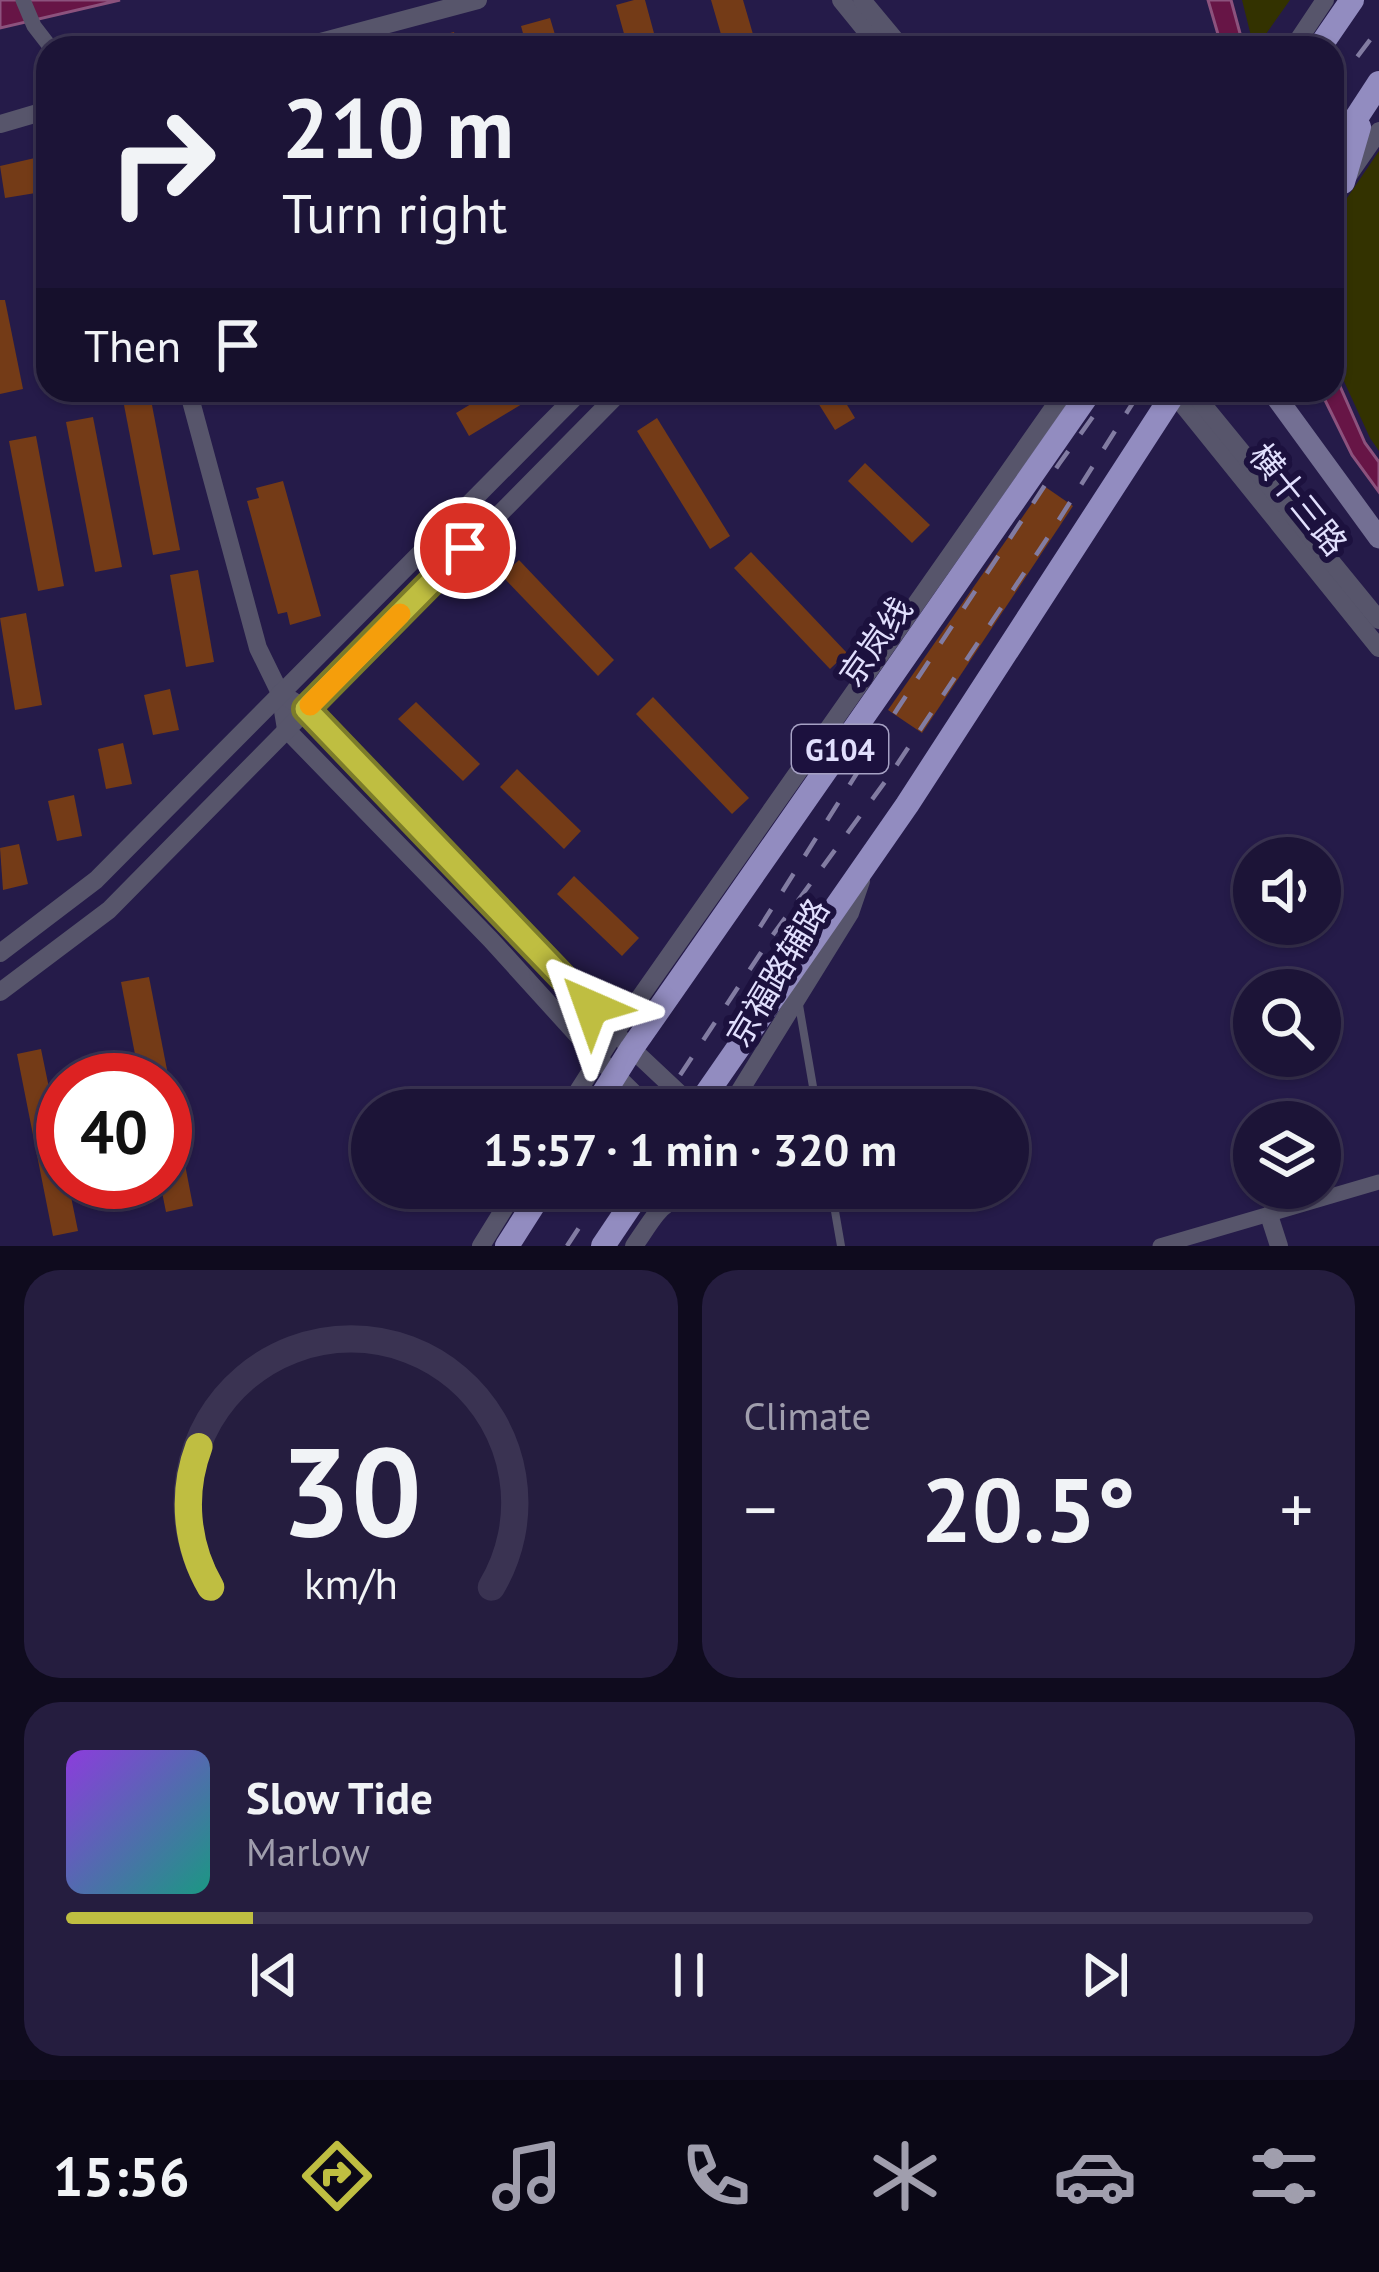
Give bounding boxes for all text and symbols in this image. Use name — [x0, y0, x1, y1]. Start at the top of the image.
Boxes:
text: 210 m — [282, 72, 514, 181]
icon: right — [84, 84, 240, 240]
text: Turn right — [282, 178, 507, 248]
icon: arrive — [205, 312, 271, 378]
text: Then — [84, 316, 181, 374]
street label: 横十三路 — [1241, 434, 1357, 564]
pin — [414, 497, 516, 599]
icon: arrive — [432, 515, 498, 581]
street label: 京岚线 — [829, 588, 921, 694]
road number: G104 — [792, 725, 888, 773]
map controls — [1233, 837, 1341, 1209]
button: sound — [1233, 837, 1341, 945]
street label: 京福路辅路 — [716, 890, 838, 1054]
position arrow — [528, 944, 654, 1070]
button: search — [1233, 969, 1341, 1077]
speed limit sign: 40 — [36, 1053, 192, 1209]
button: layers — [1233, 1101, 1341, 1209]
text: 15:57 · 1 min · 320 m — [483, 1120, 897, 1178]
text: Climate — [744, 1390, 871, 1441]
text: 30 — [280, 1409, 422, 1570]
text: 20.5° — [921, 1450, 1136, 1567]
text: − — [744, 1466, 777, 1551]
text: + — [1280, 1466, 1313, 1551]
text: km/h — [304, 1555, 398, 1611]
text: Slow Tide — [246, 1768, 433, 1826]
text: Marlow — [246, 1826, 370, 1877]
icon: previous — [241, 1942, 307, 2008]
icon: pause — [656, 1942, 722, 2008]
icon: next — [1072, 1942, 1138, 2008]
icon: directions — [295, 2134, 379, 2218]
icon: music — [485, 2134, 569, 2218]
icon: phone — [674, 2134, 758, 2218]
icon: climate — [863, 2134, 947, 2218]
icon: car — [1053, 2134, 1137, 2218]
icon: filters — [1242, 2134, 1326, 2218]
text: 15:56 — [53, 2141, 190, 2211]

